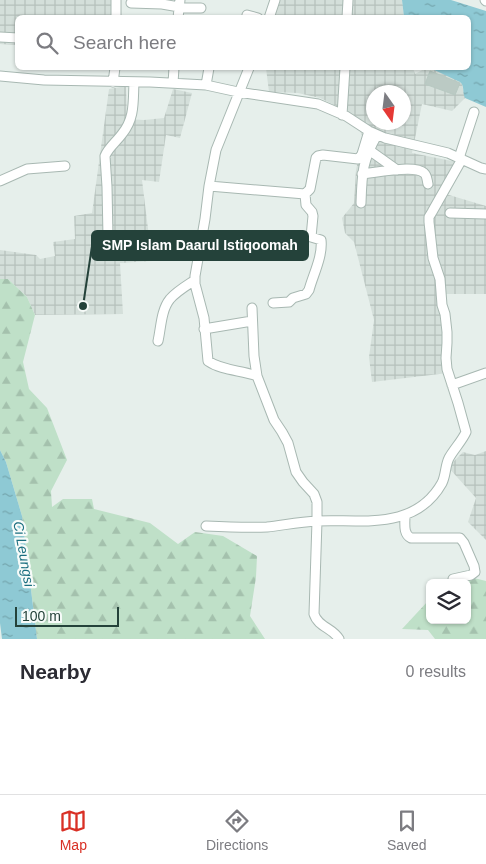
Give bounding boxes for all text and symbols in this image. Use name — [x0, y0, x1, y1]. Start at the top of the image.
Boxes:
search box — [15, 15, 471, 70]
icon: search — [33, 29, 61, 57]
text: Search here — [73, 32, 177, 53]
north arrow — [366, 85, 411, 130]
callout: SMP Islam Daarul Istiqoomah — [92, 231, 308, 260]
text: SMP Islam Daarul Istiqoomah — [102, 237, 298, 253]
water label: Ci Leungsi — [10, 520, 38, 589]
map controls — [426, 579, 471, 624]
button: layers — [426, 579, 471, 624]
scale bar — [15, 604, 119, 627]
text: 100 m — [22, 608, 61, 624]
text: Nearby — [20, 660, 91, 683]
text: 0 results — [406, 663, 466, 680]
tab: Map — [59, 807, 87, 853]
tab: Directions — [206, 807, 268, 853]
tab: Saved — [387, 807, 427, 853]

